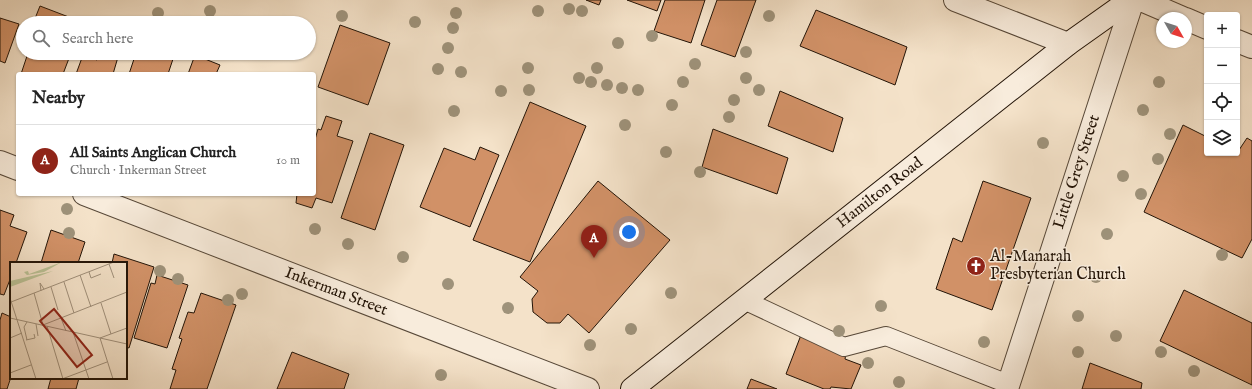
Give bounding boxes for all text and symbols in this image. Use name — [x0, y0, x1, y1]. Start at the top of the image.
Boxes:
north arrow — [1156, 12, 1192, 48]
map controls — [1204, 12, 1240, 156]
button: + — [1204, 12, 1240, 48]
search box — [16, 16, 316, 60]
icon: search — [30, 27, 52, 49]
text: Search here — [62, 29, 133, 48]
button: − — [1204, 48, 1240, 84]
button: locate — [1204, 84, 1240, 120]
text: Nearby — [32, 88, 85, 109]
street label: Little Grey Street — [1049, 112, 1105, 232]
button: layers — [1204, 120, 1240, 156]
text: All Saints Anglican Church — [70, 143, 236, 162]
text: A — [41, 152, 49, 169]
text: 10 m — [276, 152, 300, 169]
street label: Hamilton Road — [833, 153, 927, 233]
text: Church · Inkerman Street — [70, 162, 207, 179]
your location — [619, 222, 639, 242]
pin: A — [581, 225, 607, 258]
place label: Al-Manarah Presbyterian Church — [989, 247, 1126, 285]
church icon: Al-Manarah Presbyterian Church — [965, 255, 987, 277]
inset map — [10, 262, 127, 379]
street label: Inkerman Street — [282, 263, 391, 321]

